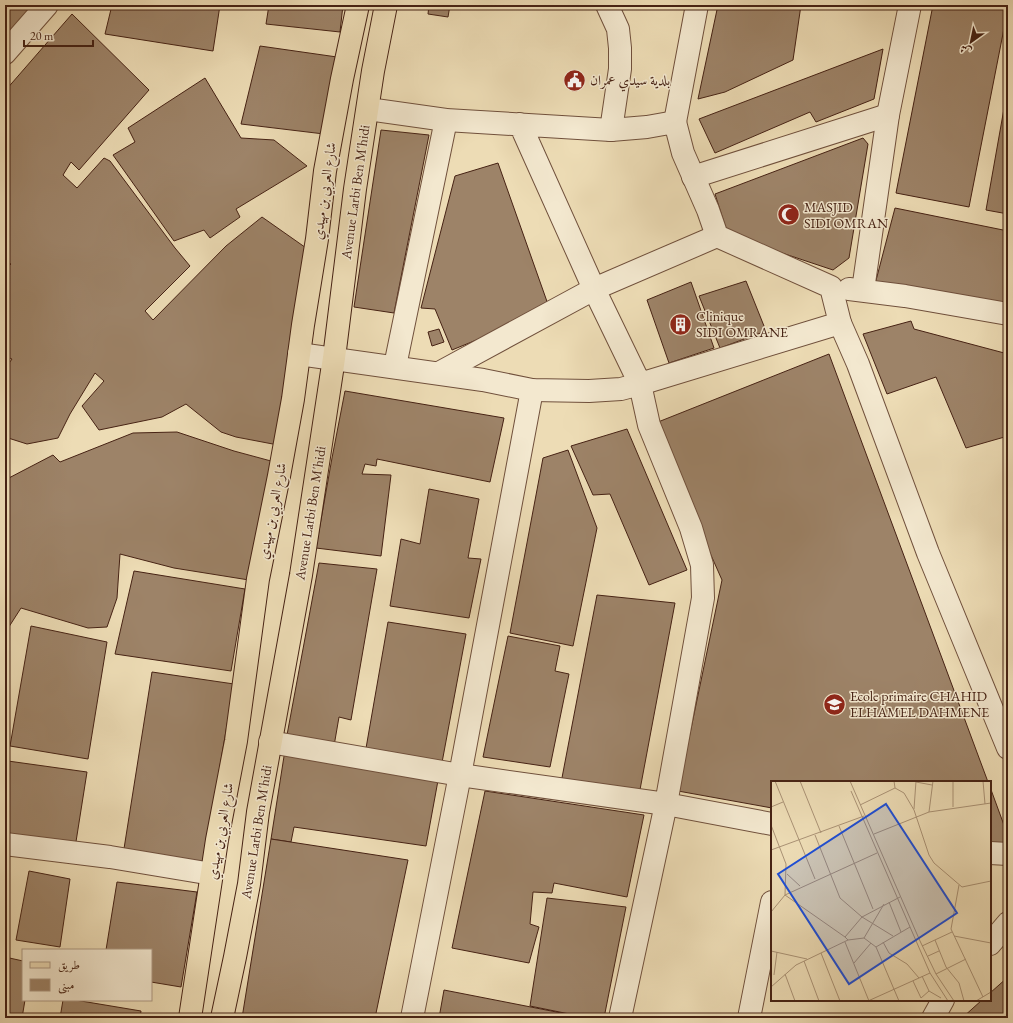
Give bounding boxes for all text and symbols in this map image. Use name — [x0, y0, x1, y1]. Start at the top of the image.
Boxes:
scale bar — [24, 22, 93, 48]
north arrow — [951, 22, 991, 62]
text: 20 m — [30, 28, 54, 44]
text: ش — [957, 41, 974, 59]
public building icon: بلدية سيدي عمران — [562, 67, 588, 93]
place label: بلدية سيدي عمران — [590, 71, 670, 92]
street label: Avenue Larbi Ben M'hidi — [337, 123, 373, 261]
street label: شارع العربي بن مهيدي — [308, 141, 343, 241]
place label: MASJID SIDI OMRAN — [804, 198, 888, 232]
mosque icon: MASJID SIDI OMRAN — [776, 202, 802, 228]
place label: Clinique SIDI OMRANE — [696, 307, 788, 341]
building icon: Clinique SIDI OMRANE — [667, 311, 693, 337]
street label: Avenue Larbi Ben M'hidi — [290, 444, 330, 582]
street label: شارع العربي بن مهيدي — [254, 461, 293, 561]
place label: Ecole primaire CHAHID ELHAMEL DAHMENE — [850, 687, 989, 721]
school or university icon: Ecole primaire CHAHID ELHAMEL DAHMENE — [822, 691, 848, 717]
street label: Avenue Larbi Ben M'hidi — [236, 763, 276, 901]
street label: شارع العربي بن مهيدي — [203, 781, 240, 881]
inset map — [771, 781, 991, 1001]
legend — [22, 949, 152, 1001]
text: طريق — [58, 957, 80, 973]
text: مبنى — [58, 977, 74, 994]

